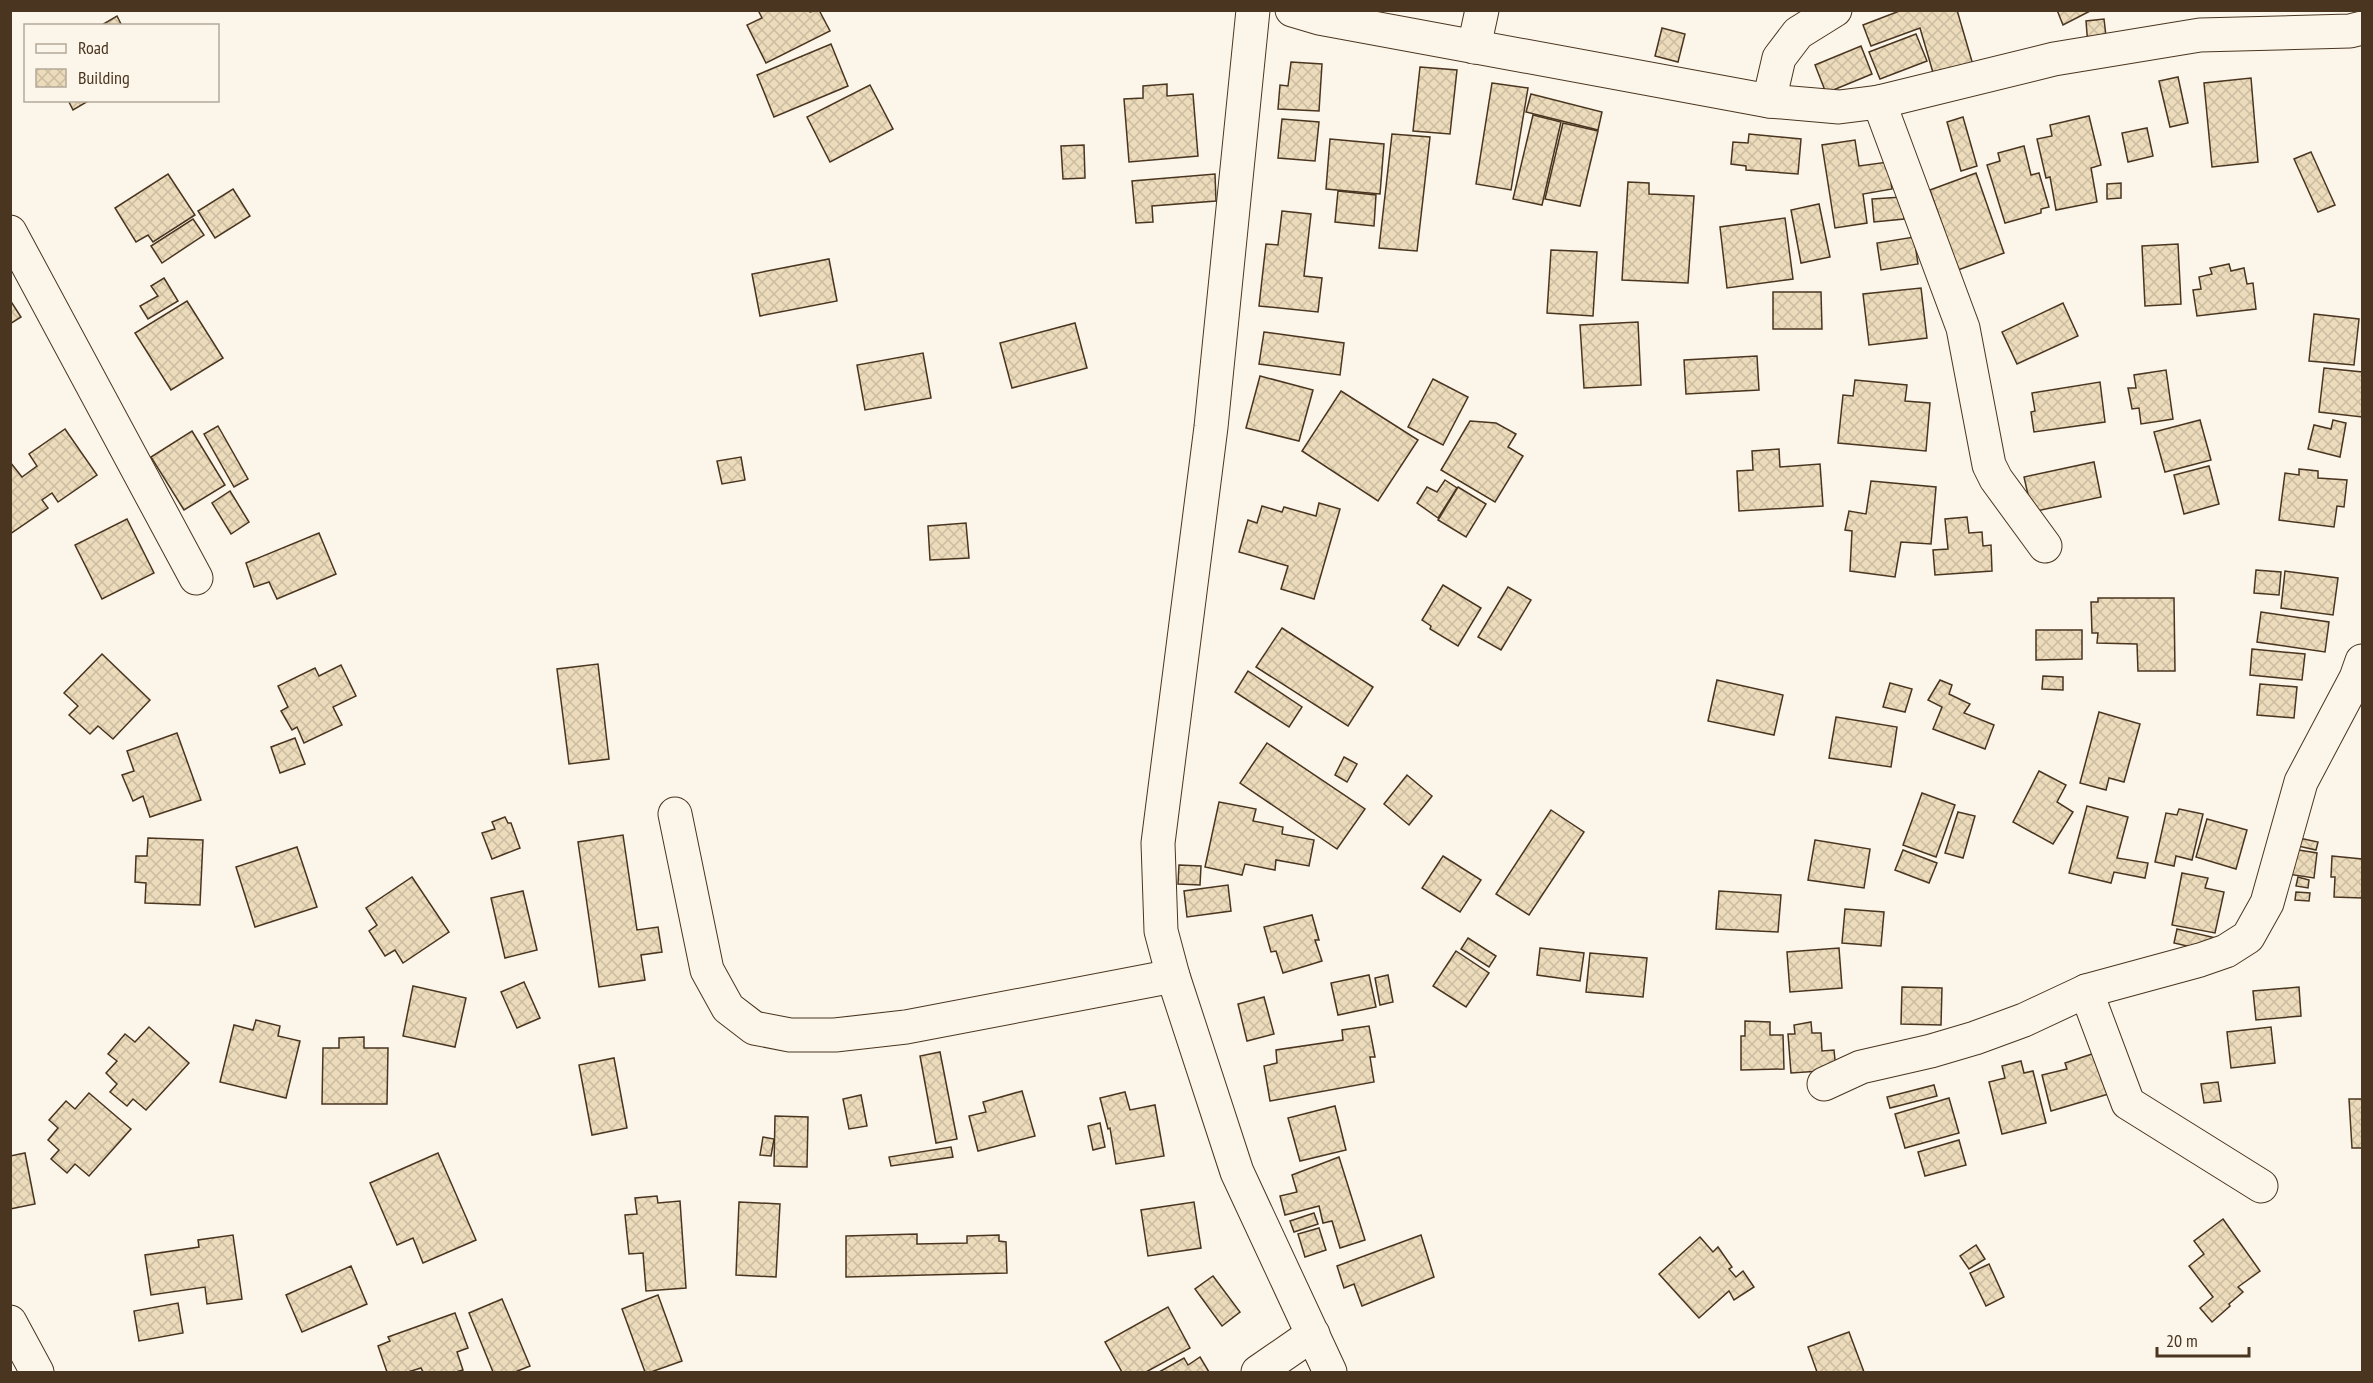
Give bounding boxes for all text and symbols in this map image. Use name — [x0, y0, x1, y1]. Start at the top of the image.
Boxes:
legend — [24, 24, 219, 102]
text: Road — [78, 36, 109, 59]
text: Building — [78, 66, 130, 89]
scale bar — [2157, 1320, 2248, 1358]
text: 20 m — [2166, 1329, 2198, 1352]

